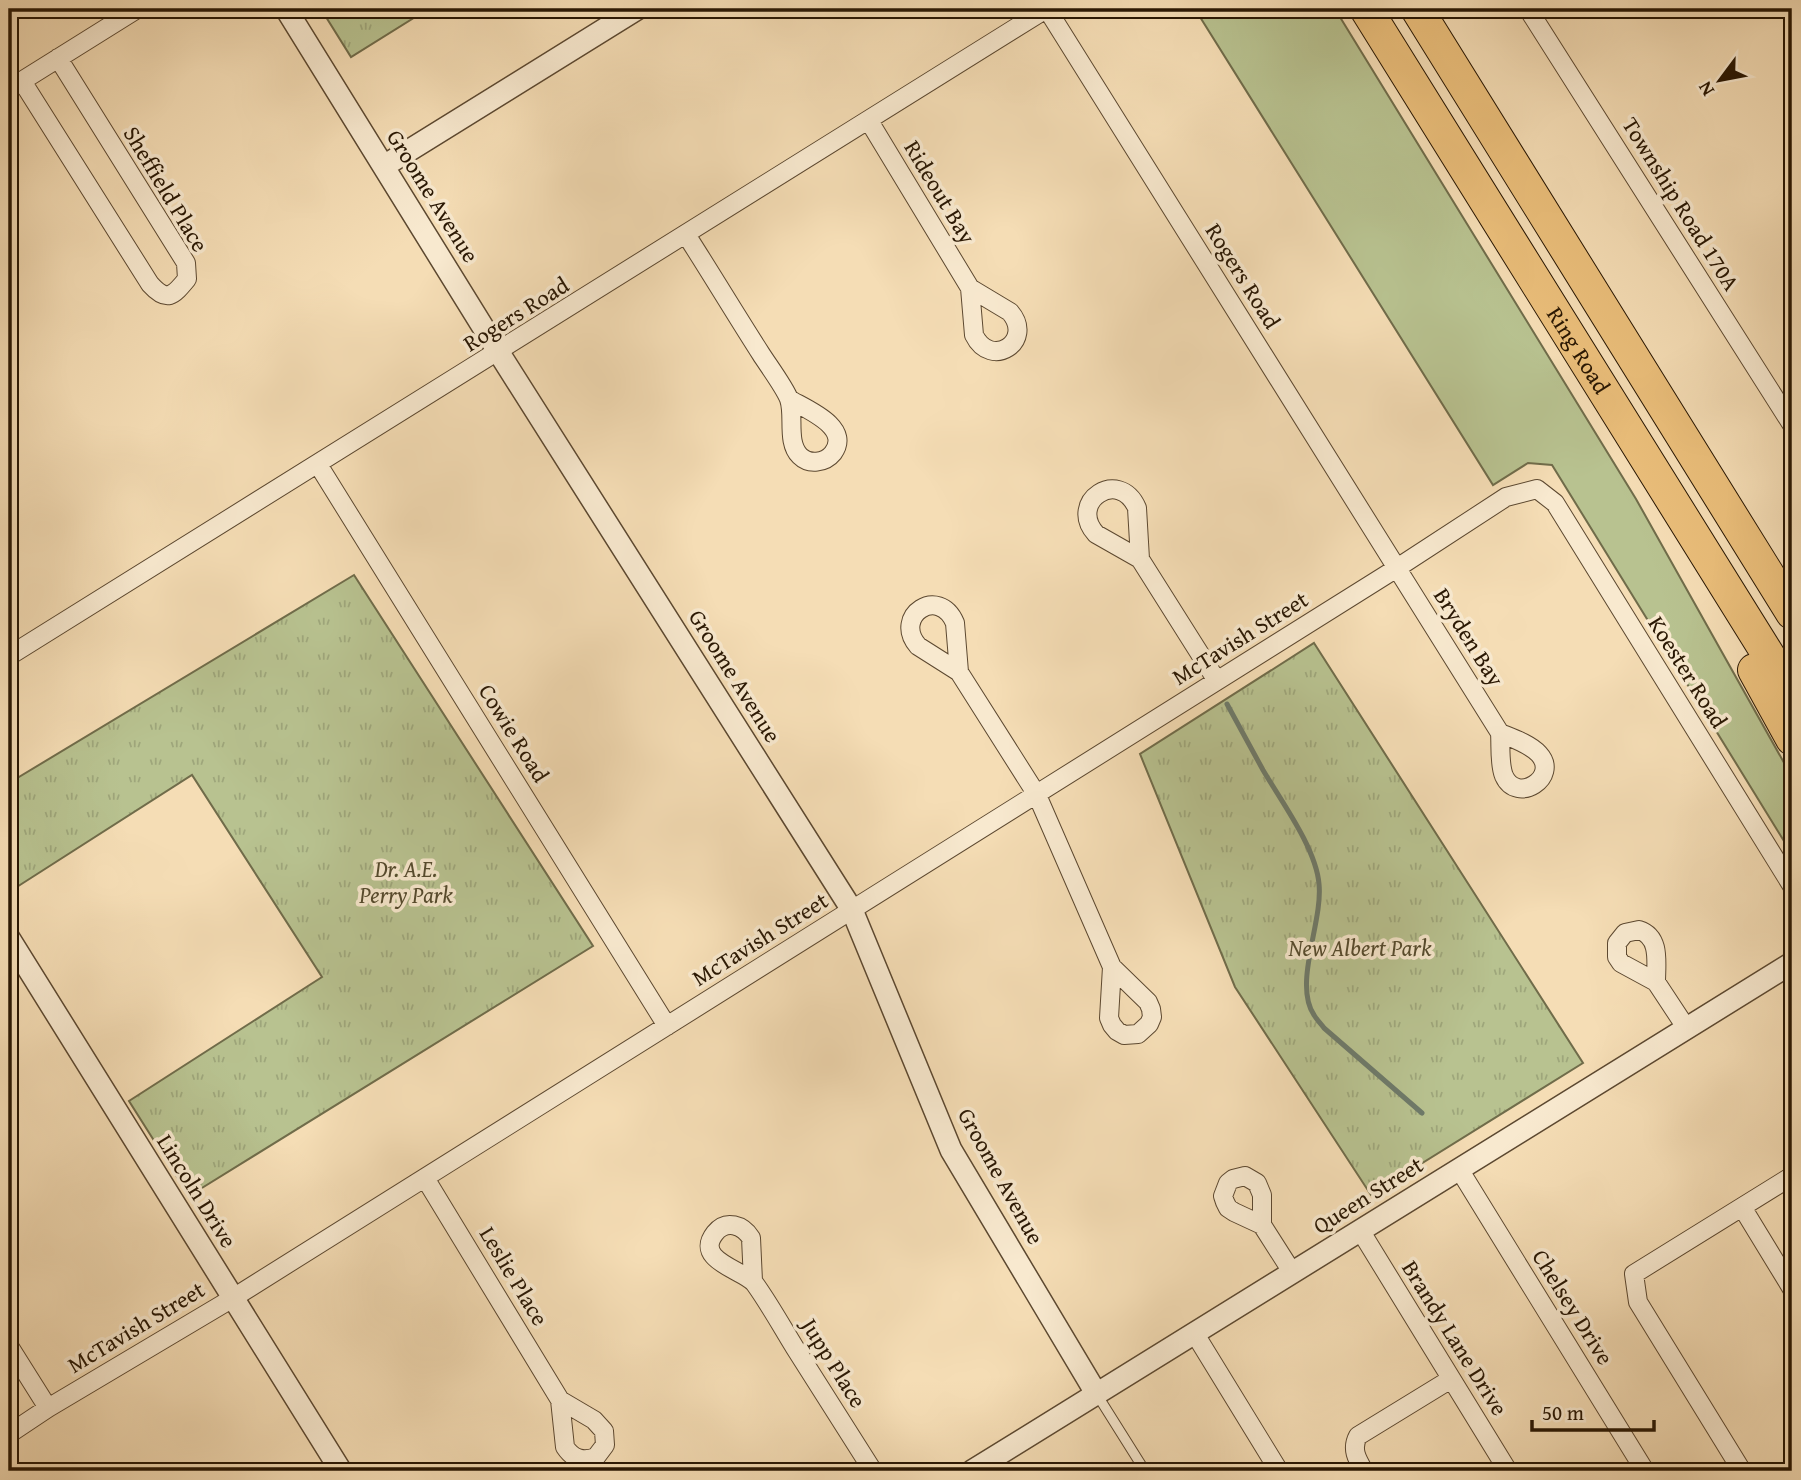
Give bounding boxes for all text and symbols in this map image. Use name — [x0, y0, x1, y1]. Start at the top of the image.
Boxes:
north arrow — [1686, 46, 1756, 116]
text: N — [1690, 76, 1721, 102]
street label: Township Road 170A — [1615, 111, 1748, 297]
street label: Sheffield Place — [116, 120, 217, 258]
street label: Groome Avenue — [379, 123, 488, 269]
street label: Rideout Bay — [897, 134, 985, 250]
street label: Rogers Road — [1198, 217, 1289, 336]
street label: Rogers Road — [457, 268, 576, 359]
street label: Ring Road — [1539, 300, 1619, 401]
street label: Bryden Bay — [1426, 581, 1513, 693]
street label: McTavish Street — [1165, 583, 1314, 693]
street label: Groome Avenue — [681, 603, 790, 749]
street label: Koester Road — [1641, 609, 1736, 735]
street label: Cowie Road — [471, 677, 558, 789]
park label: Dr. A.E. Perry Park — [358, 852, 453, 911]
street label: McTavish Street — [685, 884, 834, 994]
park label: New Albert Park — [1287, 931, 1432, 964]
street label: Groome Avenue — [950, 1102, 1053, 1250]
street label: Lincoln Drive — [149, 1127, 245, 1254]
street label: Queen Street — [1306, 1148, 1429, 1241]
street label: Leslie Place — [472, 1220, 557, 1332]
street label: Chelsey Drive — [1525, 1243, 1622, 1371]
street label: Brandy Lane Drive — [1394, 1254, 1516, 1422]
street label: McTavish Street — [61, 1273, 211, 1381]
street label: Jupp Place — [792, 1309, 875, 1414]
scale bar — [1532, 1389, 1654, 1433]
text: 50 m — [1542, 1397, 1584, 1428]

